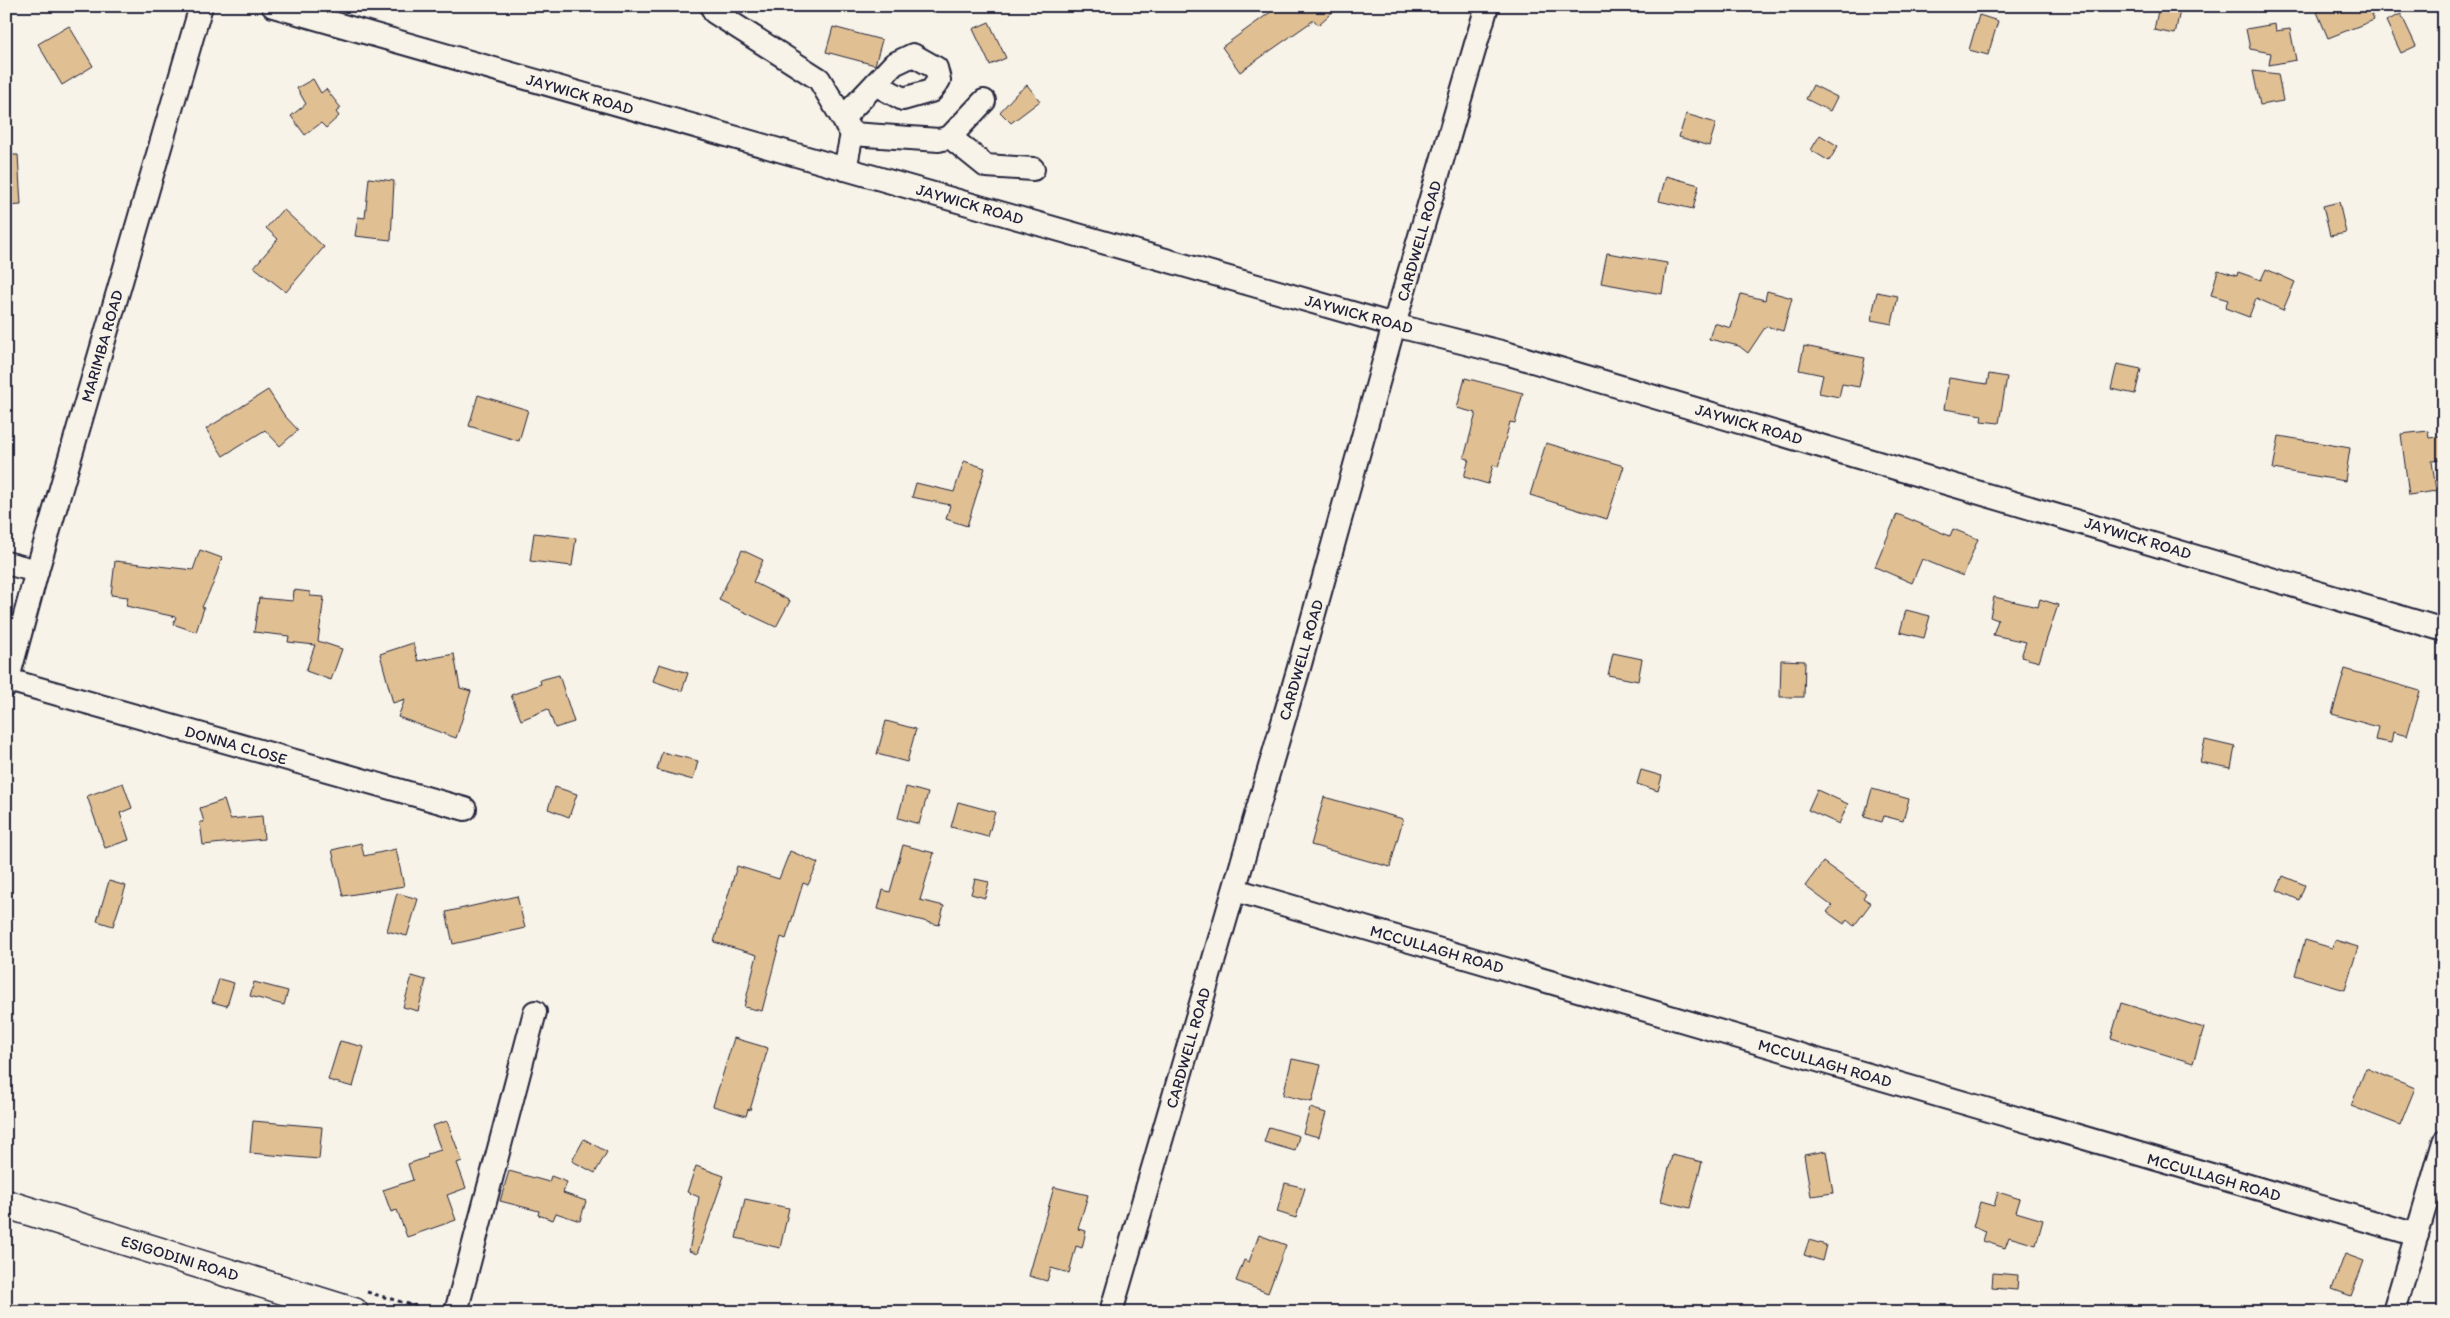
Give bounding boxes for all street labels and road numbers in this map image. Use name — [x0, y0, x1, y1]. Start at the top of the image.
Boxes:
street label: JAYWICK ROAD — [524, 70, 636, 119]
street label: CARDWELL ROAD — [1393, 178, 1445, 304]
street label: JAYWICK ROAD — [914, 180, 1026, 229]
street label: MARIMBA ROAD — [77, 288, 127, 404]
street label: JAYWICK ROAD — [1303, 290, 1415, 338]
street label: JAYWICK ROAD — [1693, 400, 1805, 449]
street label: JAYWICK ROAD — [2082, 513, 2194, 563]
street label: CARDWELL ROAD — [1275, 597, 1327, 723]
street label: DONNA CLOSE — [183, 721, 289, 769]
street label: MCCULLAGH ROAD — [1368, 921, 1506, 977]
street label: CARDWELL ROAD — [1162, 985, 1214, 1111]
street label: MCCULLAGH ROAD — [1756, 1035, 1894, 1091]
street label: MCCULLAGH ROAD — [2145, 1149, 2283, 1205]
street label: ESIGODINI ROAD — [119, 1231, 241, 1285]

